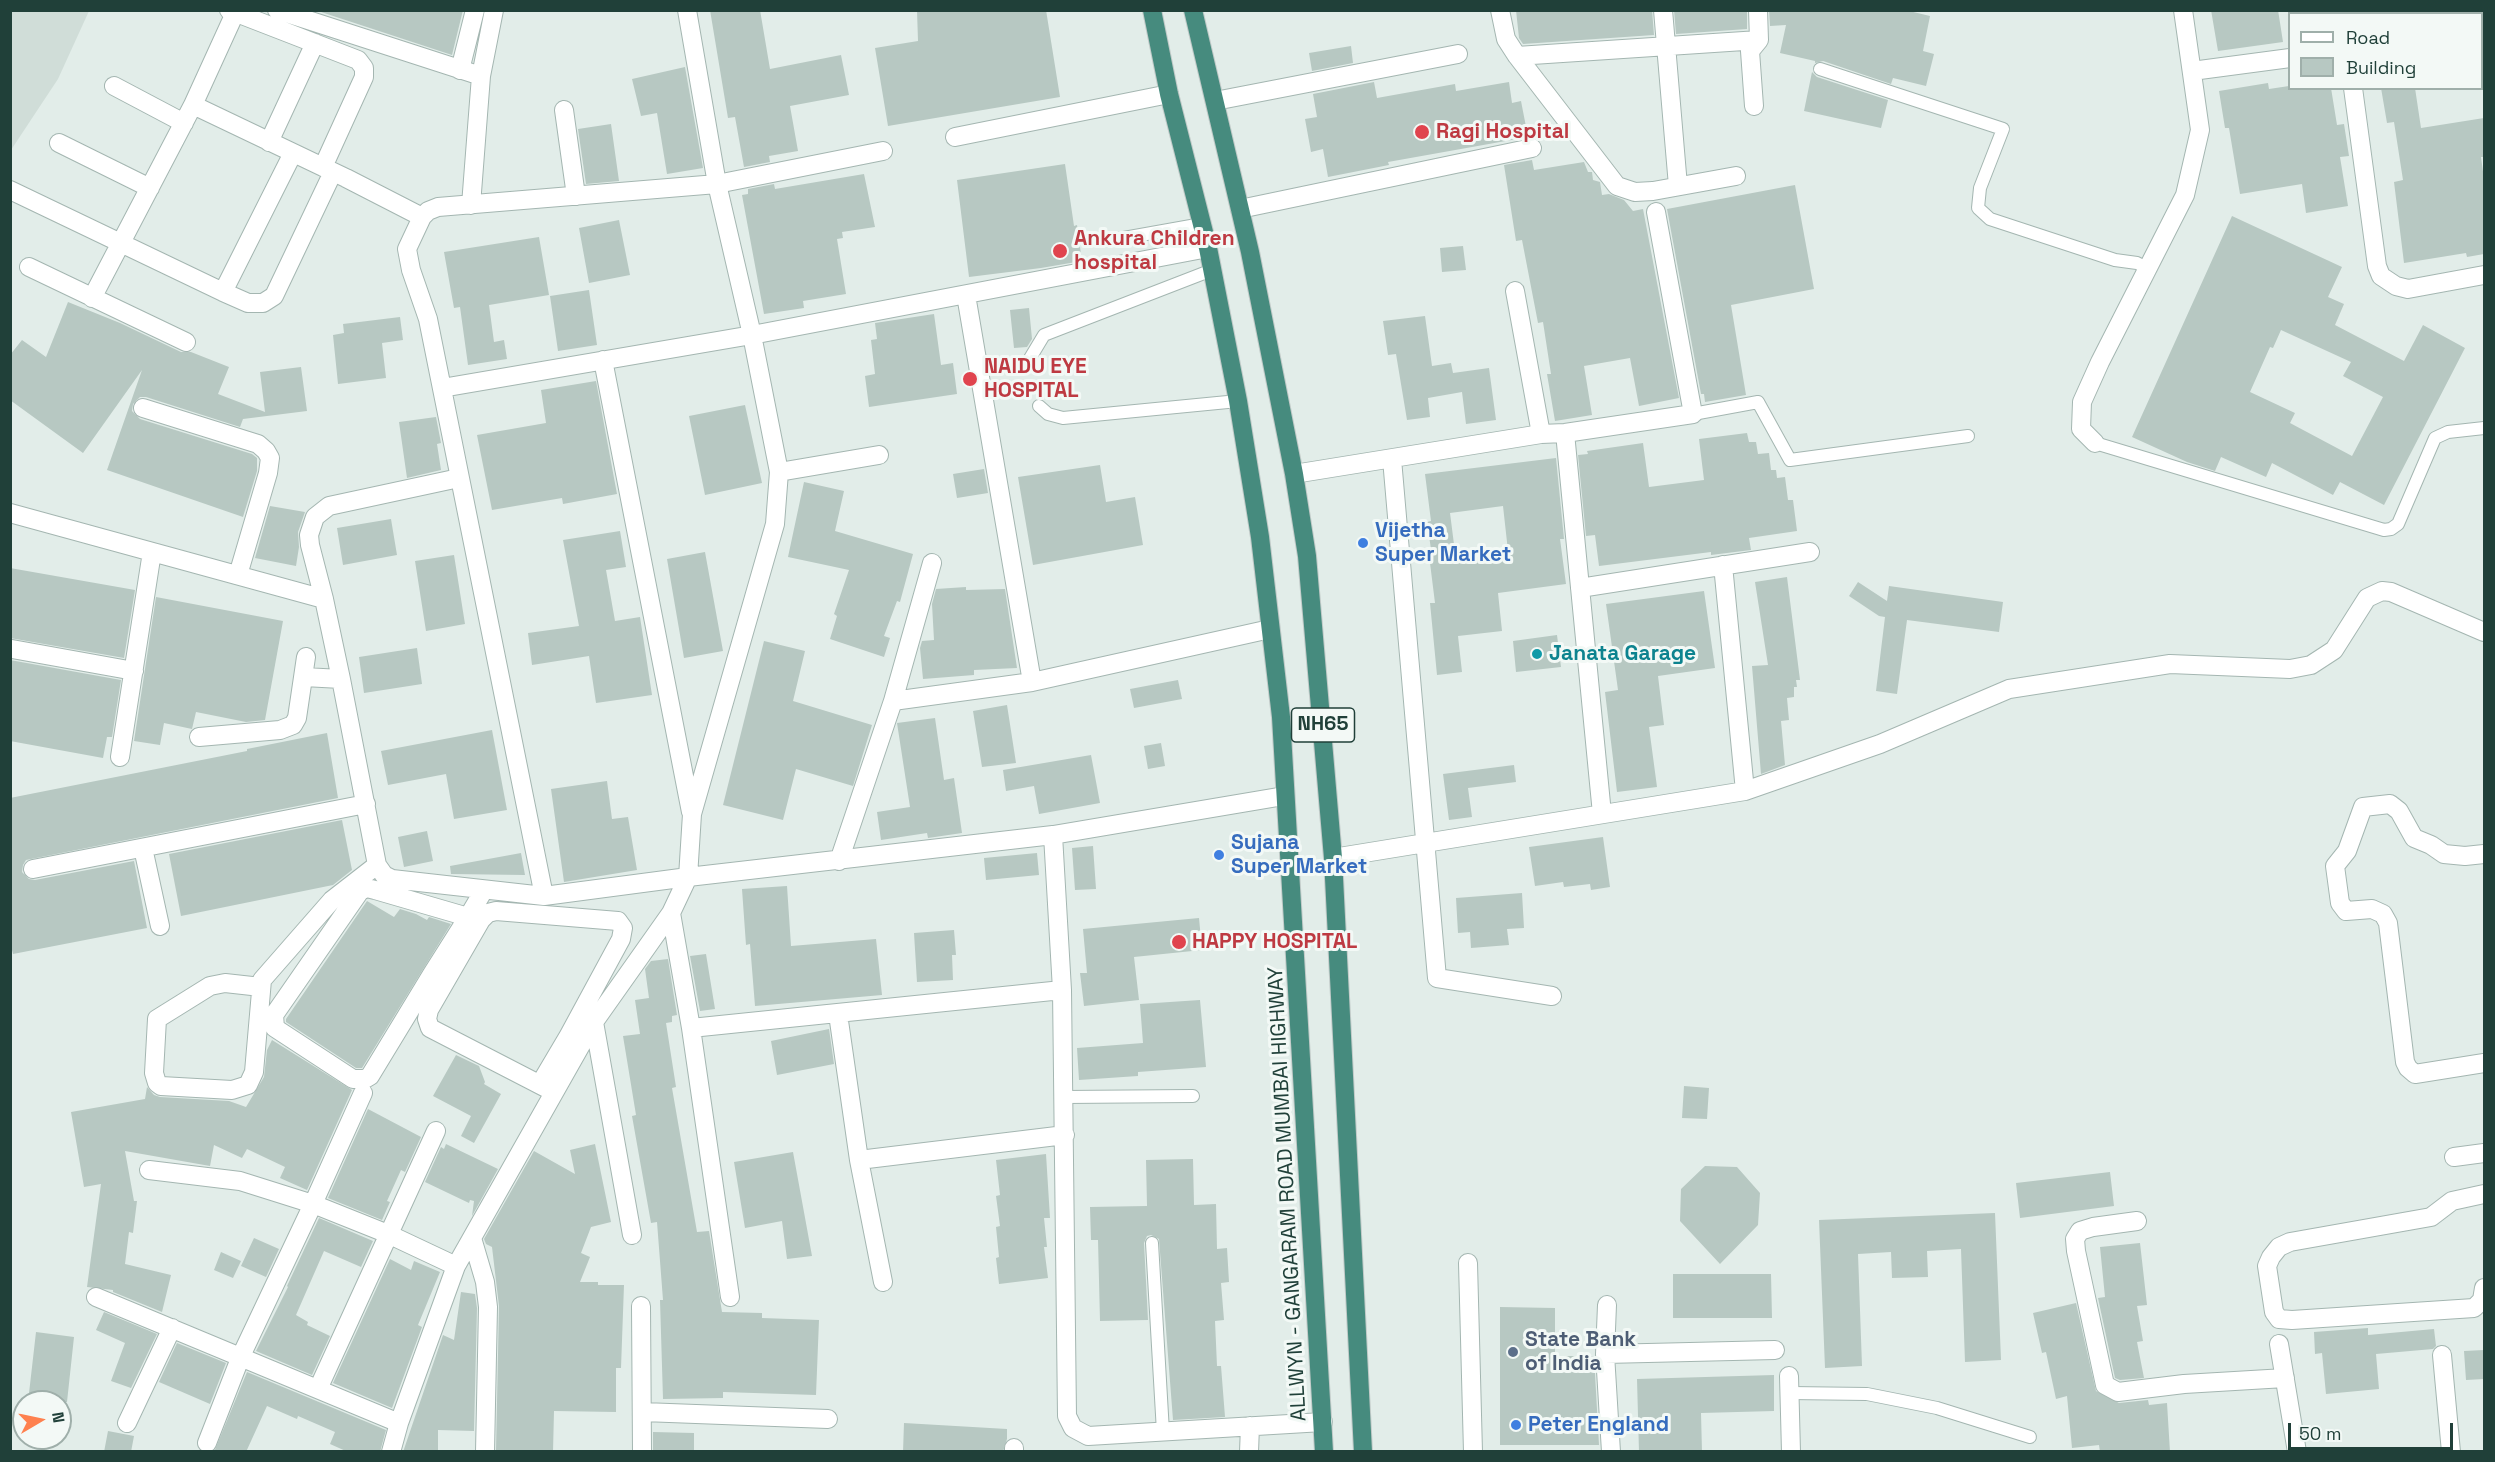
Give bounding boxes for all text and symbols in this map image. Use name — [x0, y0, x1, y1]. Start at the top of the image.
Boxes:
legend — [2288, 12, 2483, 90]
text: Road — [2346, 26, 2390, 49]
text: Building — [2346, 56, 2416, 79]
place label: Ragi Hospital — [1436, 119, 1569, 145]
marker: Ragi Hospital — [1413, 123, 1431, 141]
place label: Ankura Children hospital — [1074, 226, 1235, 276]
marker: Ankura Children hospital — [1051, 242, 1069, 260]
place label: NAIDU EYE HOSPITAL — [984, 354, 1087, 404]
marker: NAIDU EYE HOSPITAL — [961, 370, 979, 388]
place label: Vijetha Super Market — [1375, 518, 1511, 568]
marker: Vijetha Super Market — [1356, 536, 1370, 550]
place label: Janata Garage — [1549, 641, 1696, 667]
marker: Janata Garage — [1530, 647, 1544, 661]
road number: NH65 — [1292, 708, 1354, 742]
place label: Sujana Super Market — [1231, 830, 1367, 880]
marker: Sujana Super Market — [1212, 848, 1226, 862]
place label: HAPPY HOSPITAL — [1192, 929, 1357, 955]
marker: HAPPY HOSPITAL — [1170, 933, 1188, 951]
street label: ALLWYN - GANGARAM ROAD MUMBAI HIGHWAY — [1264, 966, 1312, 1422]
place label: State Bank of India — [1525, 1327, 1636, 1377]
marker: State Bank of India — [1506, 1345, 1520, 1359]
north arrow — [12, 1390, 72, 1450]
text: N — [47, 1410, 70, 1424]
scale bar — [2291, 1411, 2456, 1449]
place label: Peter England — [1528, 1412, 1669, 1438]
marker: Peter England — [1509, 1418, 1523, 1432]
text: 50 m — [2299, 1422, 2341, 1445]

